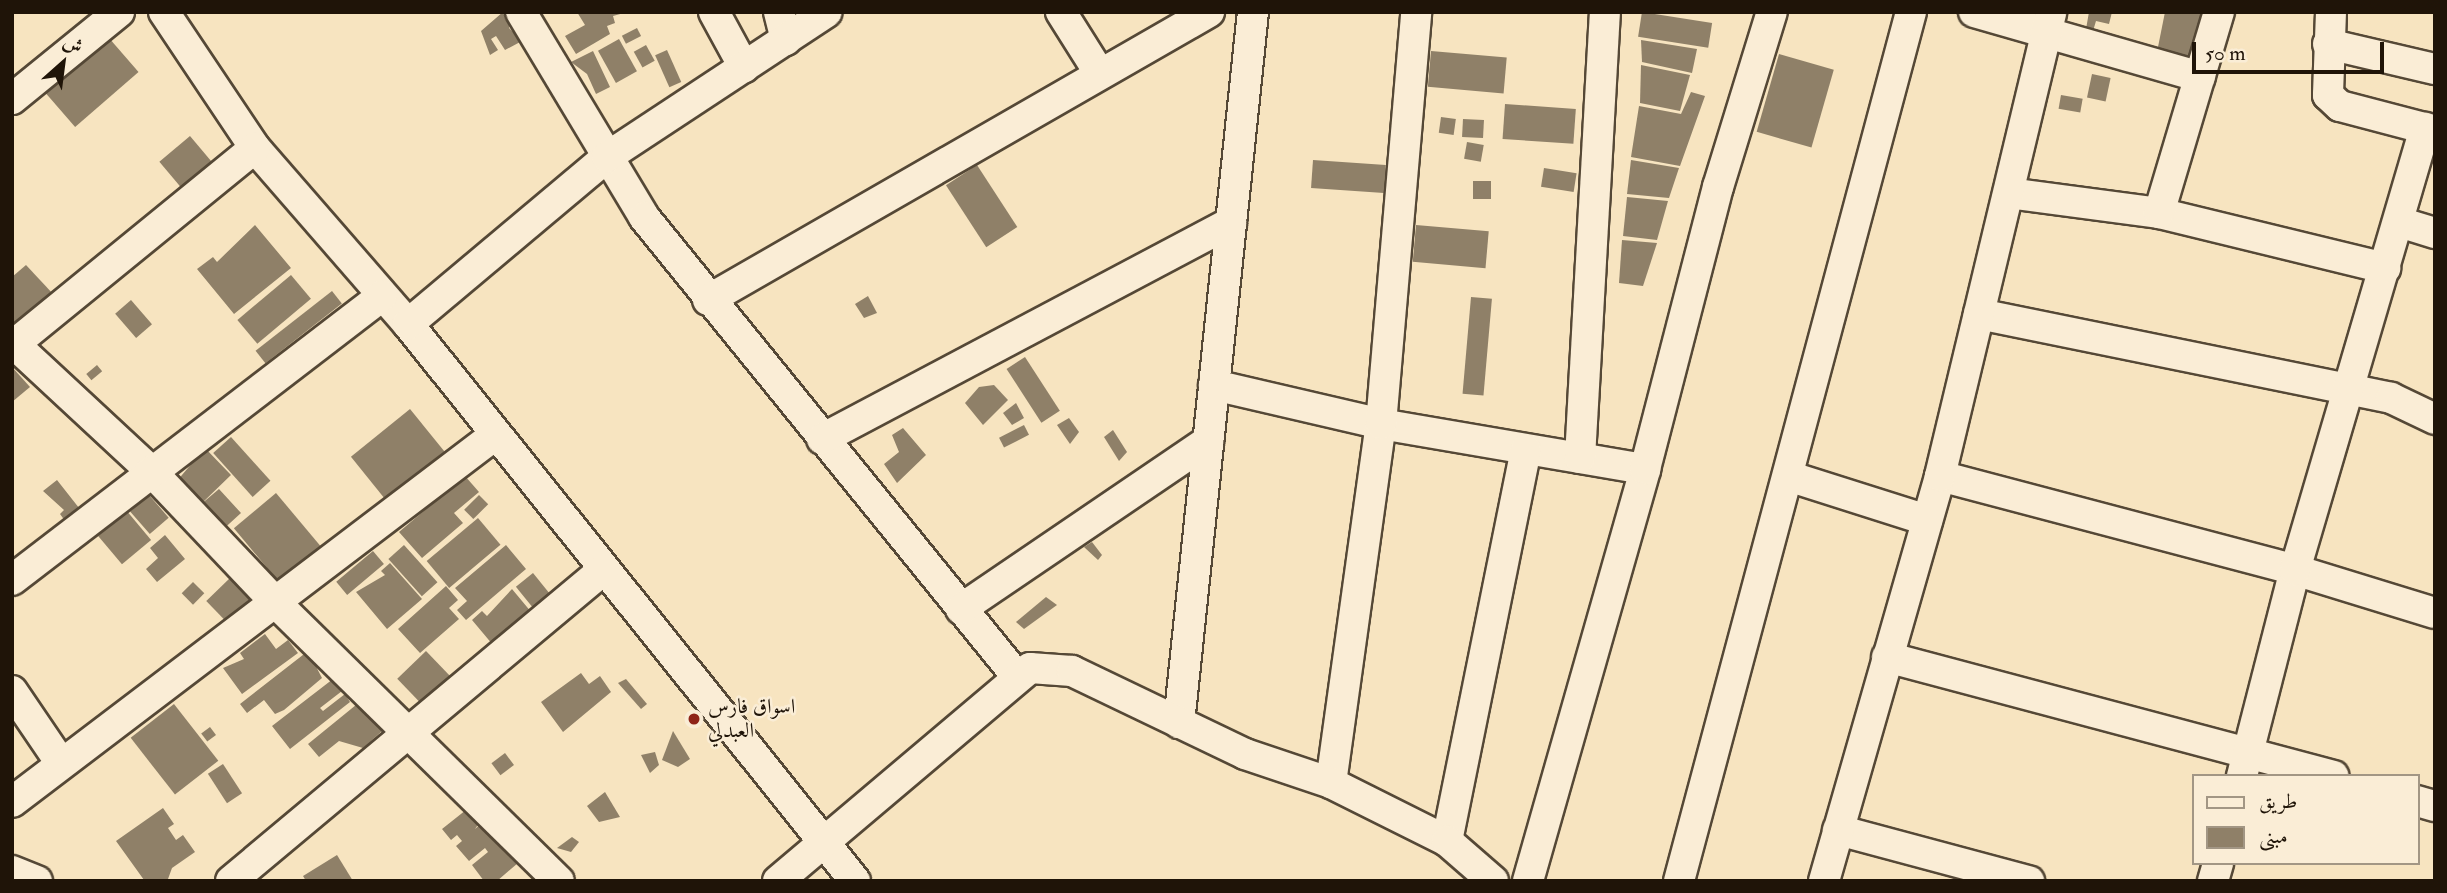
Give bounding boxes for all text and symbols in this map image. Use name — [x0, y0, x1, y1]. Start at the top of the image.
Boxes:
north arrow — [28, 28, 98, 98]
scale bar — [2195, 28, 2388, 72]
text: ش — [59, 29, 87, 59]
text: 50 m — [2205, 40, 2246, 67]
place label: اسواق فارس العبدلي — [708, 694, 795, 744]
marker: اسواق فارس العبدلي — [686, 711, 702, 727]
legend — [2192, 774, 2419, 865]
text: طريق — [2259, 788, 2297, 815]
text: مبنى — [2259, 823, 2288, 850]

